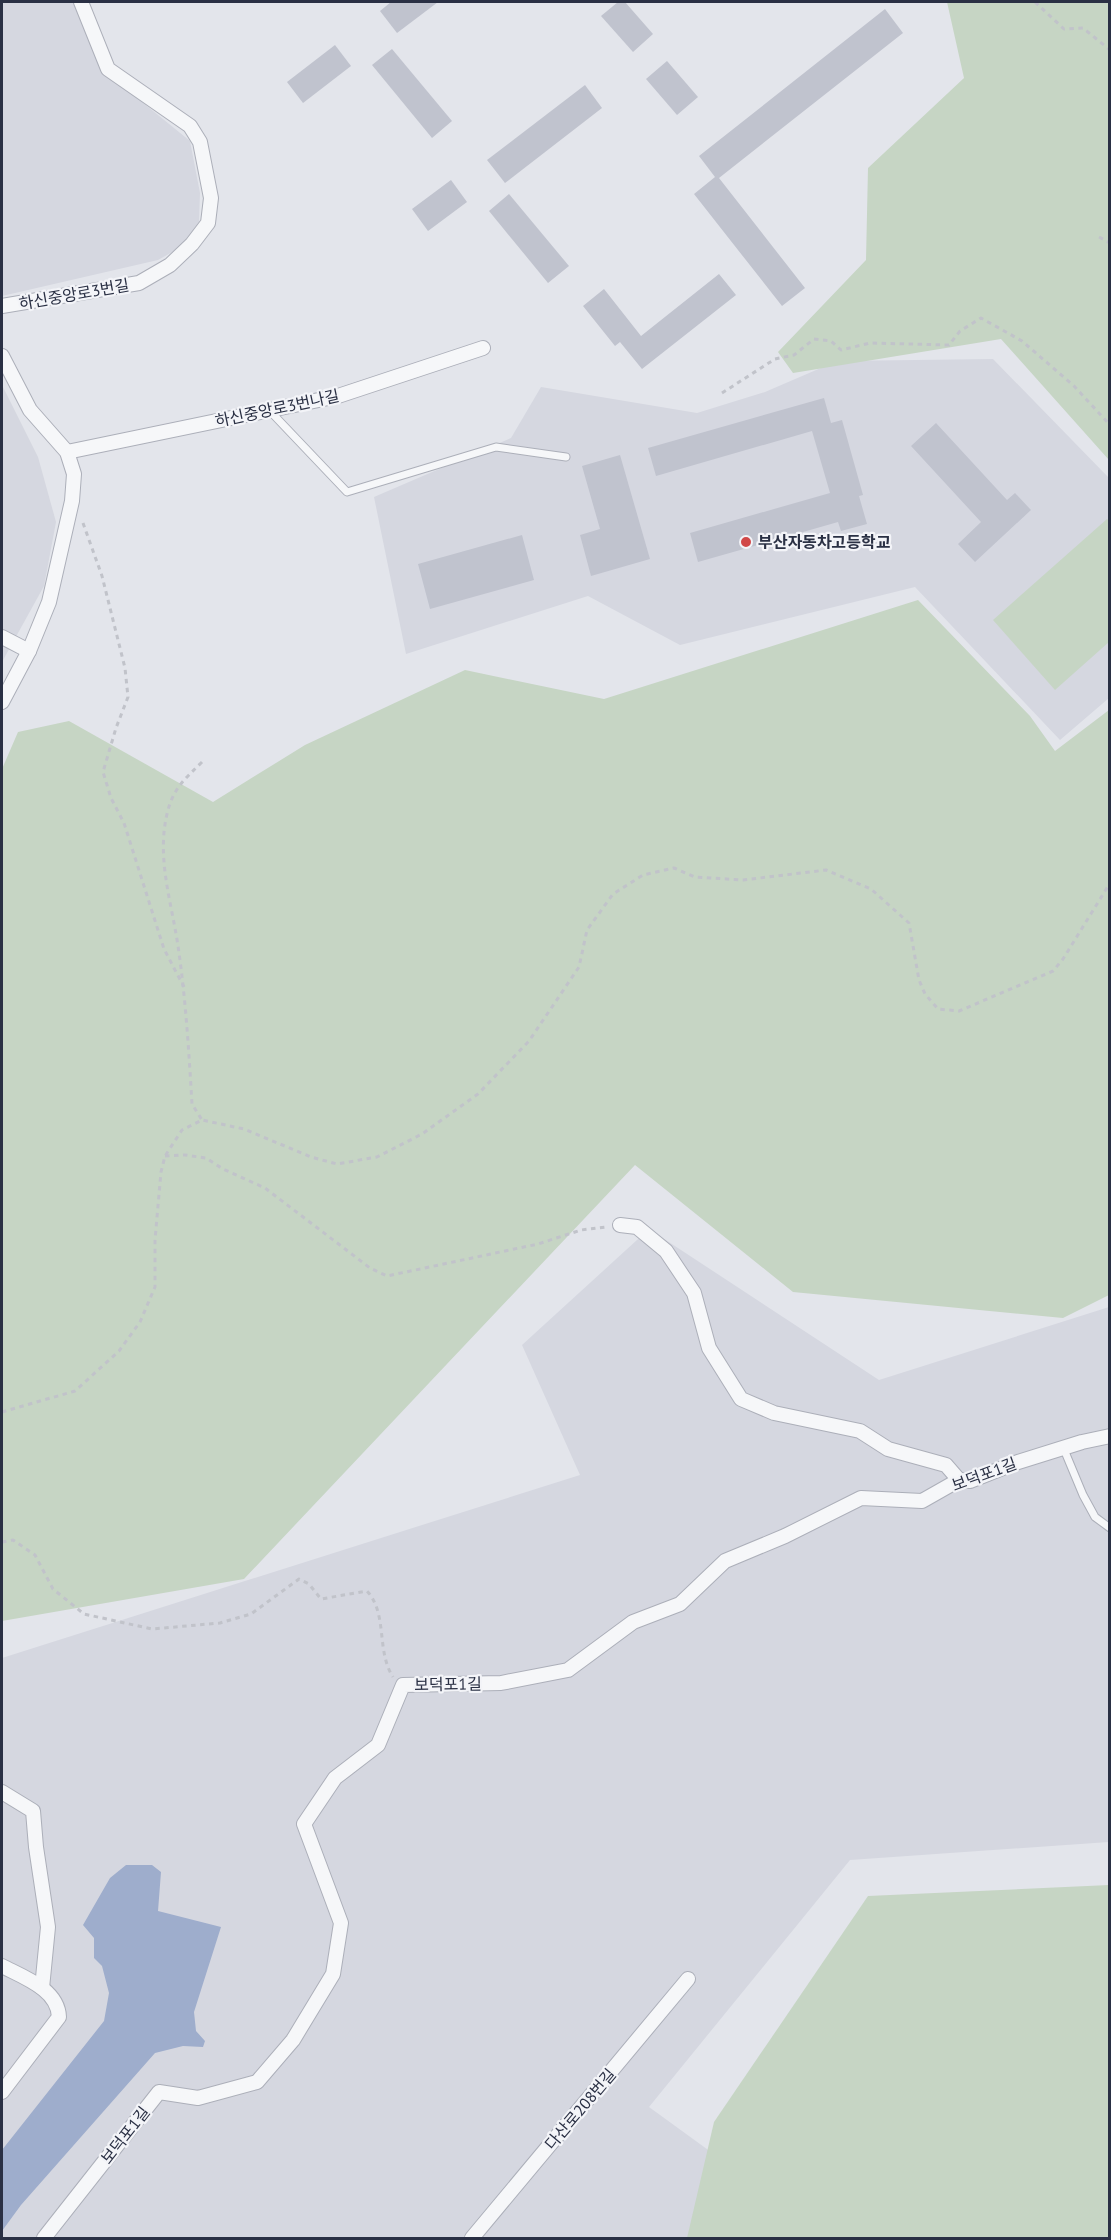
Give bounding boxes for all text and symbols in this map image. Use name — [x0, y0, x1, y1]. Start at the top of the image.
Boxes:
street label: 하신중앙로3번길 — [17, 274, 131, 314]
street label: 하신중앙로3번나길 — [213, 385, 341, 431]
place label: 부산자동차고등학교 — [758, 532, 891, 552]
marker: 부산자동차고등학교 — [739, 535, 753, 549]
street label: 보덕포1길 — [949, 1453, 1019, 1495]
street label: 보덕포1길 — [414, 1673, 482, 1695]
street label: 다산로208번길 — [540, 2064, 620, 2154]
street label: 보덕포1길 — [96, 2102, 154, 2168]

